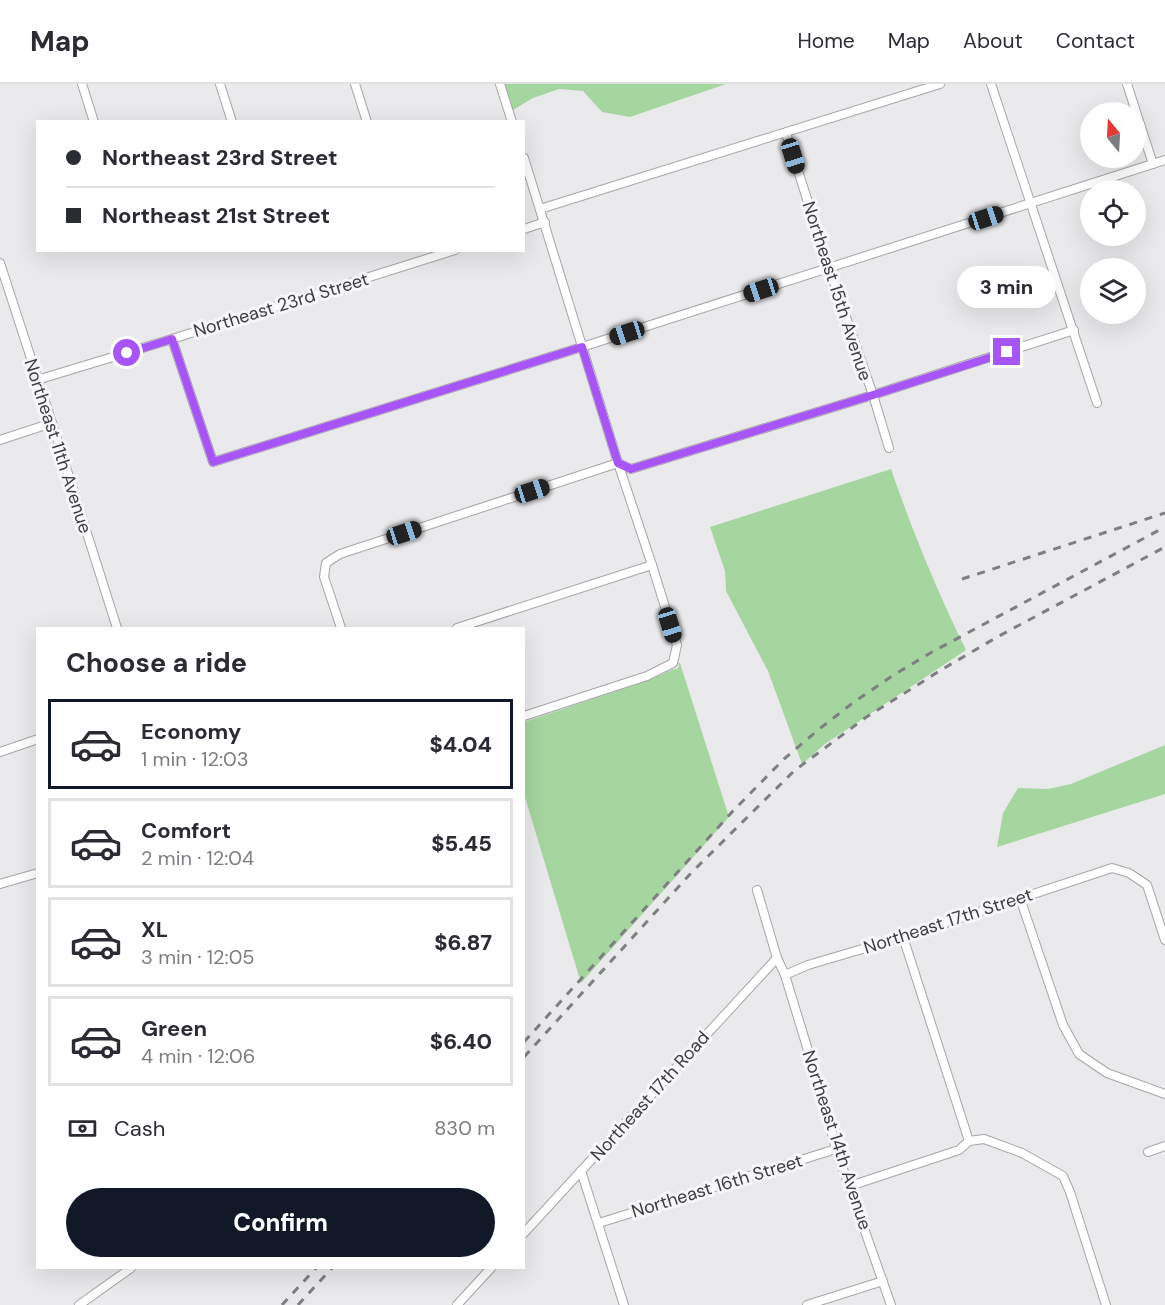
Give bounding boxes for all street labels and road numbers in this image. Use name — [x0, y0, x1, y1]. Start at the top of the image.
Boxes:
street label: Northeast 15th Avenue — [797, 198, 877, 384]
street label: Northeast 23rd Street — [190, 267, 372, 343]
street label: Northeast 11th Avenue — [18, 356, 98, 536]
street label: Northeast 17th Street — [861, 882, 1035, 960]
street label: Northeast 17th Road — [585, 1026, 715, 1166]
street label: Northeast 14th Avenue — [797, 1047, 877, 1233]
street label: Northeast 16th Street — [628, 1149, 806, 1223]

